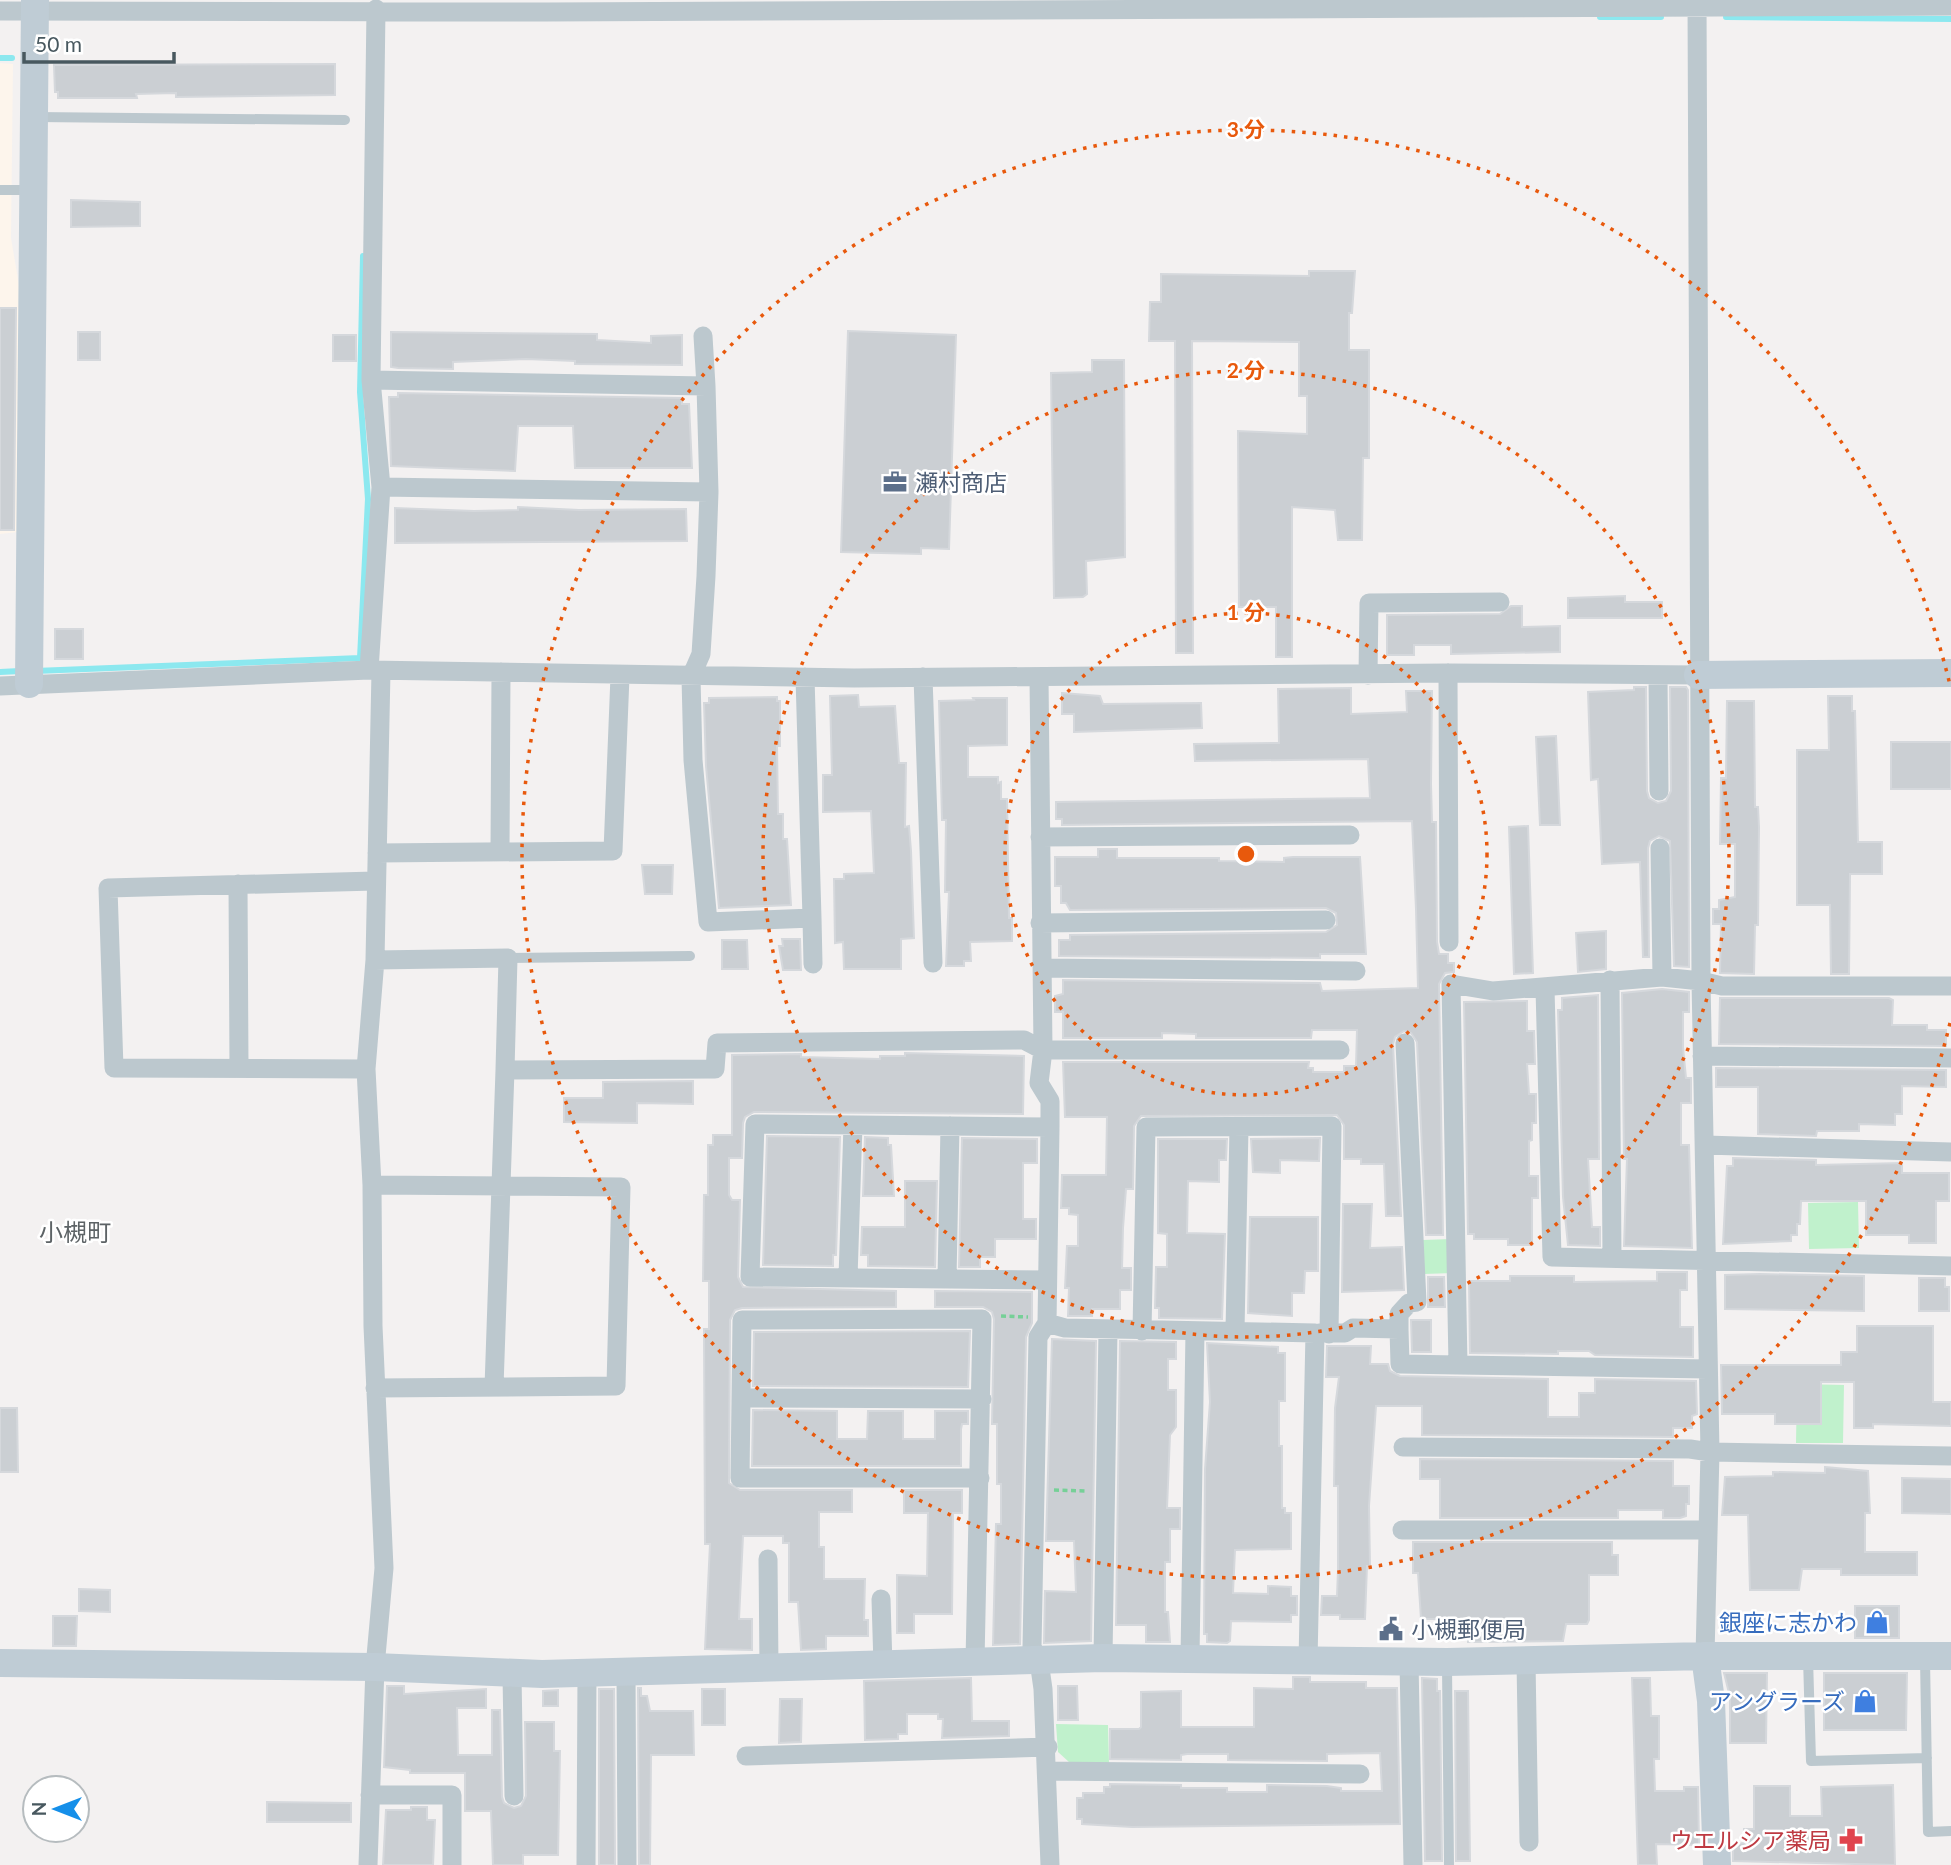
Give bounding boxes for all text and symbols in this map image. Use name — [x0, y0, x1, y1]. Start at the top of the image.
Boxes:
scale bar — [24, 21, 175, 65]
text: 50 m — [35, 31, 82, 56]
text: 3 分 — [1227, 116, 1265, 141]
text: 2 分 — [1227, 357, 1265, 382]
office icon: 瀬村商店 — [881, 468, 909, 496]
place label: 瀬村商店 — [915, 468, 1007, 496]
text: 1 分 — [1227, 599, 1265, 624]
centre of rings — [1234, 842, 1258, 866]
district label: 小槻町 — [39, 1217, 111, 1246]
place label: 銀座に志かわ — [1719, 1608, 1857, 1636]
shop icon: 銀座に志かわ — [1863, 1608, 1891, 1636]
public building icon: 小槻郵便局 — [1377, 1615, 1405, 1643]
place label: 小槻郵便局 — [1411, 1615, 1526, 1643]
place label: アングラーズ — [1709, 1687, 1845, 1715]
shop icon: アングラーズ — [1851, 1687, 1879, 1715]
north arrow — [21, 1774, 91, 1844]
text: N — [27, 1802, 50, 1816]
place label: ウエルシア薬局 — [1670, 1826, 1831, 1854]
pharmacy icon: ウエルシア薬局 — [1837, 1826, 1865, 1854]

